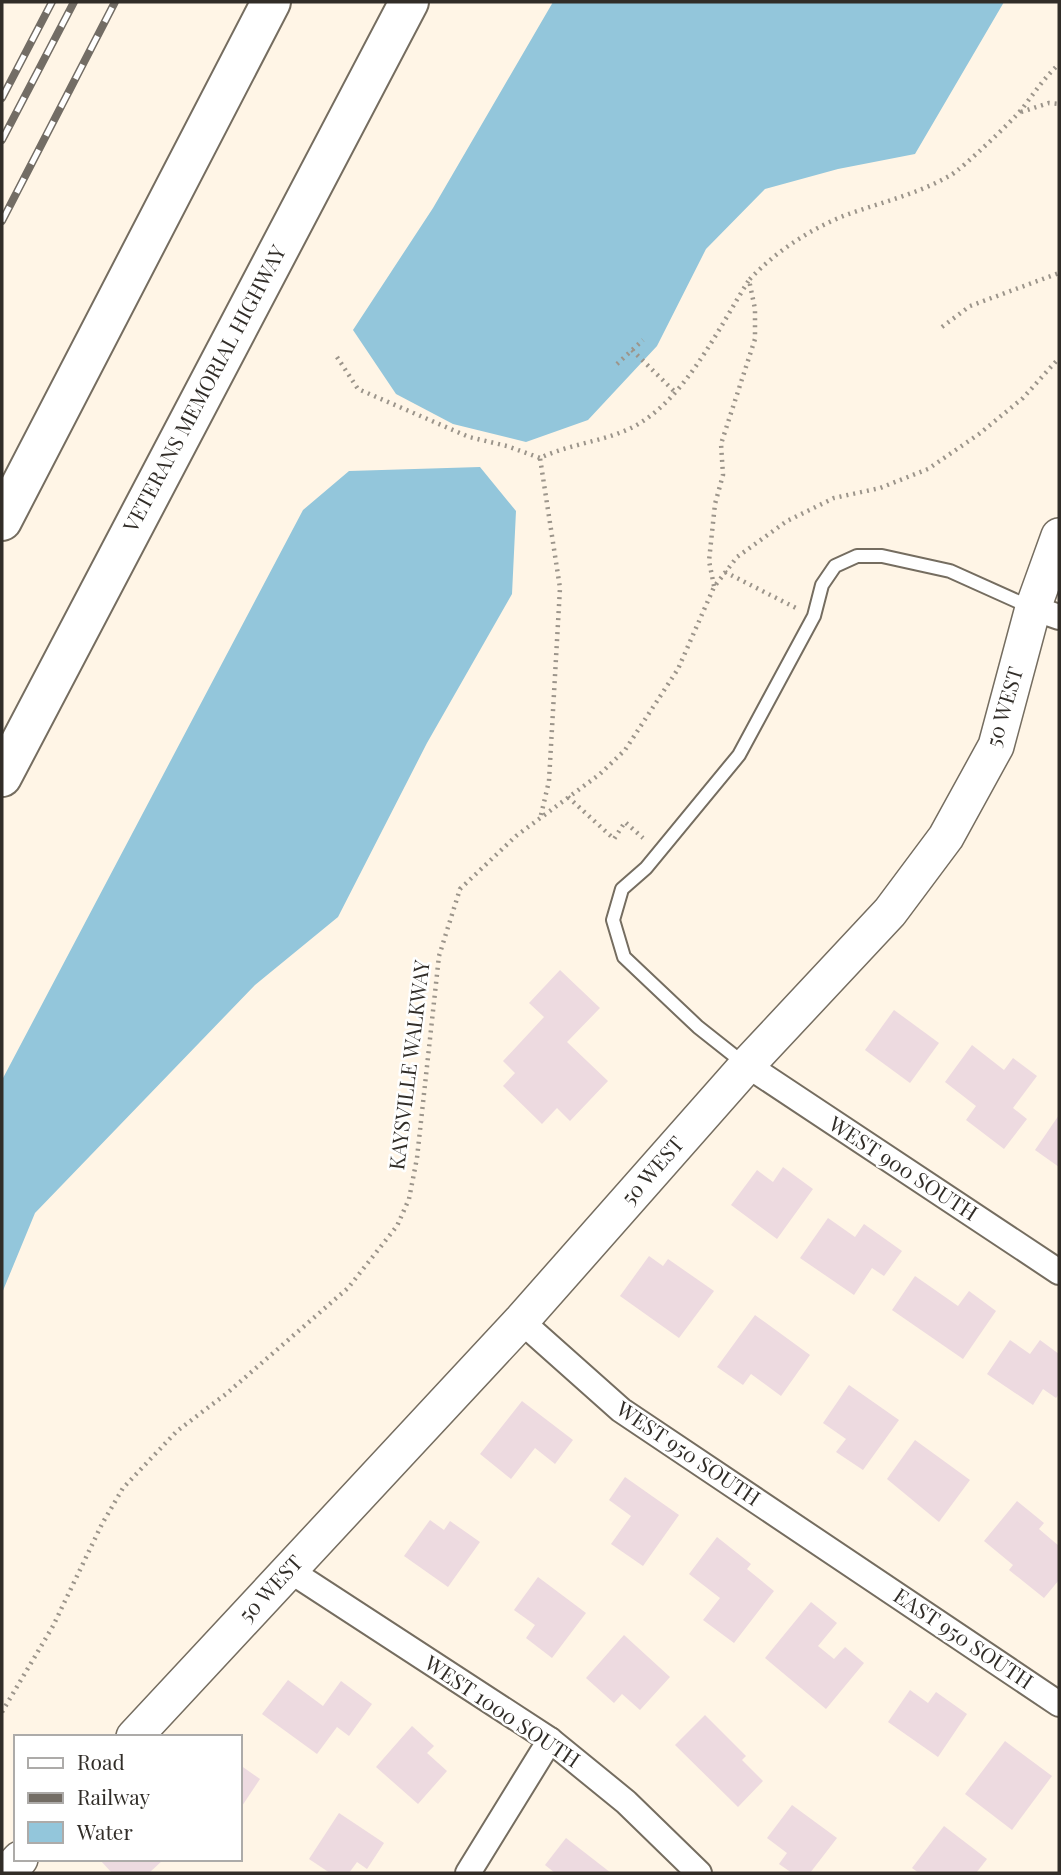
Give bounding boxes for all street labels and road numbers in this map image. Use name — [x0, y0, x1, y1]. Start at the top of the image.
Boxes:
street label: VETERANS MEMORIAL HIGHWAY — [115, 239, 291, 537]
street label: 50 WEST — [978, 663, 1028, 750]
street label: KAYSVILLE WALKWAY — [381, 958, 435, 1171]
street label: WEST 900 SOUTH — [823, 1108, 984, 1226]
street label: 50 WEST — [614, 1130, 689, 1210]
street label: WEST 950 SOUTH — [611, 1393, 767, 1511]
street label: 50 WEST — [231, 1548, 308, 1627]
street label: EAST 950 SOUTH — [889, 1580, 1039, 1694]
street label: WEST 1000 SOUTH — [419, 1647, 586, 1773]

